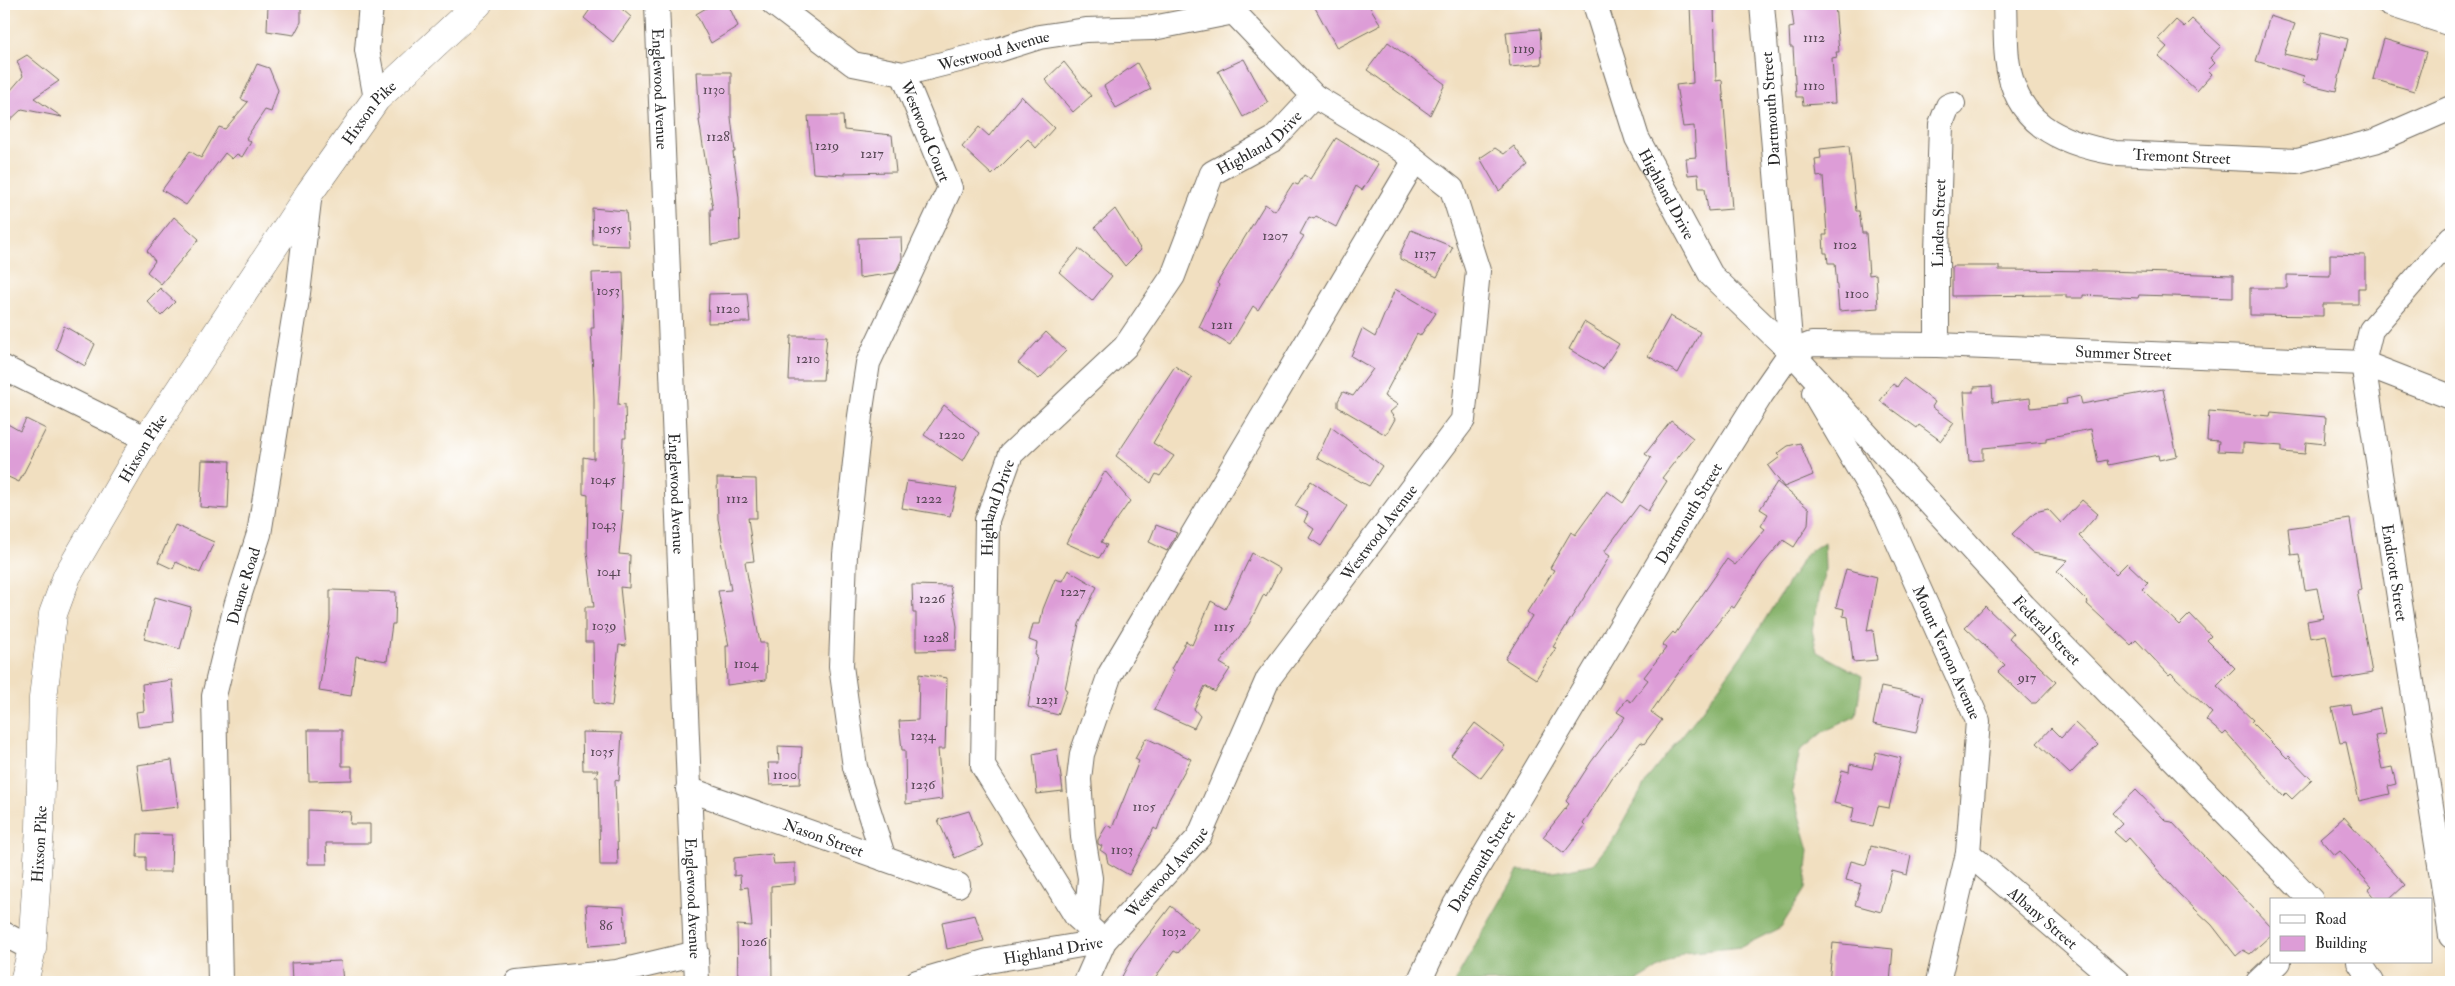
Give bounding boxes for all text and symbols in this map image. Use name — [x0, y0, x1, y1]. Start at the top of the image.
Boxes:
street label: Westwood Avenue — [935, 27, 1051, 76]
street label: Englewood Avenue — [647, 28, 672, 150]
house number: 1112 — [1803, 29, 1825, 46]
house number: 1119 — [1513, 40, 1535, 57]
street label: Dartmouth Street — [1757, 51, 1785, 167]
street label: Hixson Pike — [338, 76, 401, 149]
street label: Westwood Court — [895, 77, 954, 185]
house number: 1110 — [1803, 77, 1825, 94]
house number: 1130 — [703, 81, 725, 98]
street label: Highland Drive — [1213, 106, 1307, 180]
house number: 1128 — [706, 128, 730, 145]
house number: 1219 — [815, 137, 839, 154]
house number: 1217 — [860, 145, 884, 162]
street label: Highland Drive — [1634, 145, 1699, 244]
street label: Tremont Street — [2132, 145, 2231, 169]
street label: Linden Street — [1928, 178, 1950, 267]
house number: 1055 — [598, 220, 623, 237]
house number: 1207 — [1262, 227, 1288, 244]
house number: 1102 — [1833, 236, 1857, 253]
house number: 1137 — [1414, 245, 1436, 262]
house number: 1053 — [596, 282, 620, 299]
house number: 1100 — [1845, 285, 1869, 302]
house number: 1120 — [716, 300, 740, 317]
house number: 1211 — [1211, 316, 1233, 333]
street label: Summer Street — [2075, 342, 2172, 366]
house number: 1210 — [796, 350, 820, 367]
street label: Hixson Pike — [115, 410, 172, 486]
house number: 1220 — [939, 426, 965, 443]
street label: Englewood Avenue — [664, 433, 689, 555]
street label: Highland Drive — [977, 456, 1019, 556]
street label: Dartmouth Street — [1651, 459, 1727, 568]
house number: 1045 — [590, 471, 617, 488]
street label: Westwood Avenue — [1336, 480, 1422, 585]
house number: 1112 — [726, 490, 748, 507]
house number: 1222 — [916, 490, 942, 507]
house number: 1043 — [592, 516, 616, 533]
street label: Endicott Street — [2377, 523, 2412, 623]
street label: Duane Road — [223, 545, 265, 627]
house number: 1041 — [597, 563, 621, 580]
house number: 1227 — [1060, 583, 1086, 600]
street label: Mount Vernon Avenue — [1908, 583, 1985, 723]
house number: 1226 — [919, 590, 946, 607]
street label: Federal Street — [2008, 591, 2085, 669]
house number: 1039 — [592, 617, 616, 634]
house number: 1115 — [1213, 618, 1235, 635]
house number: 1228 — [923, 629, 949, 646]
house number: 1104 — [734, 655, 760, 672]
house number: 917 — [2017, 669, 2037, 686]
house number: 1231 — [1036, 691, 1058, 708]
house number: 1234 — [911, 727, 937, 744]
house number: 1035 — [590, 743, 615, 760]
house number: 1100 — [773, 766, 797, 783]
house number: 1236 — [911, 776, 936, 793]
house number: 1105 — [1132, 798, 1156, 815]
street label: Hixson Pike — [27, 805, 52, 883]
street label: Dartmouth Street — [1444, 807, 1520, 916]
street label: Nason Street — [780, 815, 866, 862]
street label: Westwood Avenue — [1121, 824, 1213, 923]
street label: Englewood Avenue — [680, 837, 705, 960]
house number: 1103 — [1111, 841, 1133, 858]
street label: Albany Street — [2003, 882, 2081, 954]
legend — [2270, 898, 2432, 964]
text: Road — [2315, 910, 2347, 929]
house number: 86 — [599, 917, 614, 934]
house number: 1032 — [1162, 923, 1186, 940]
street label: Highland Drive — [1002, 932, 1105, 969]
house number: 1026 — [741, 933, 768, 950]
text: Building — [2315, 934, 2367, 953]

